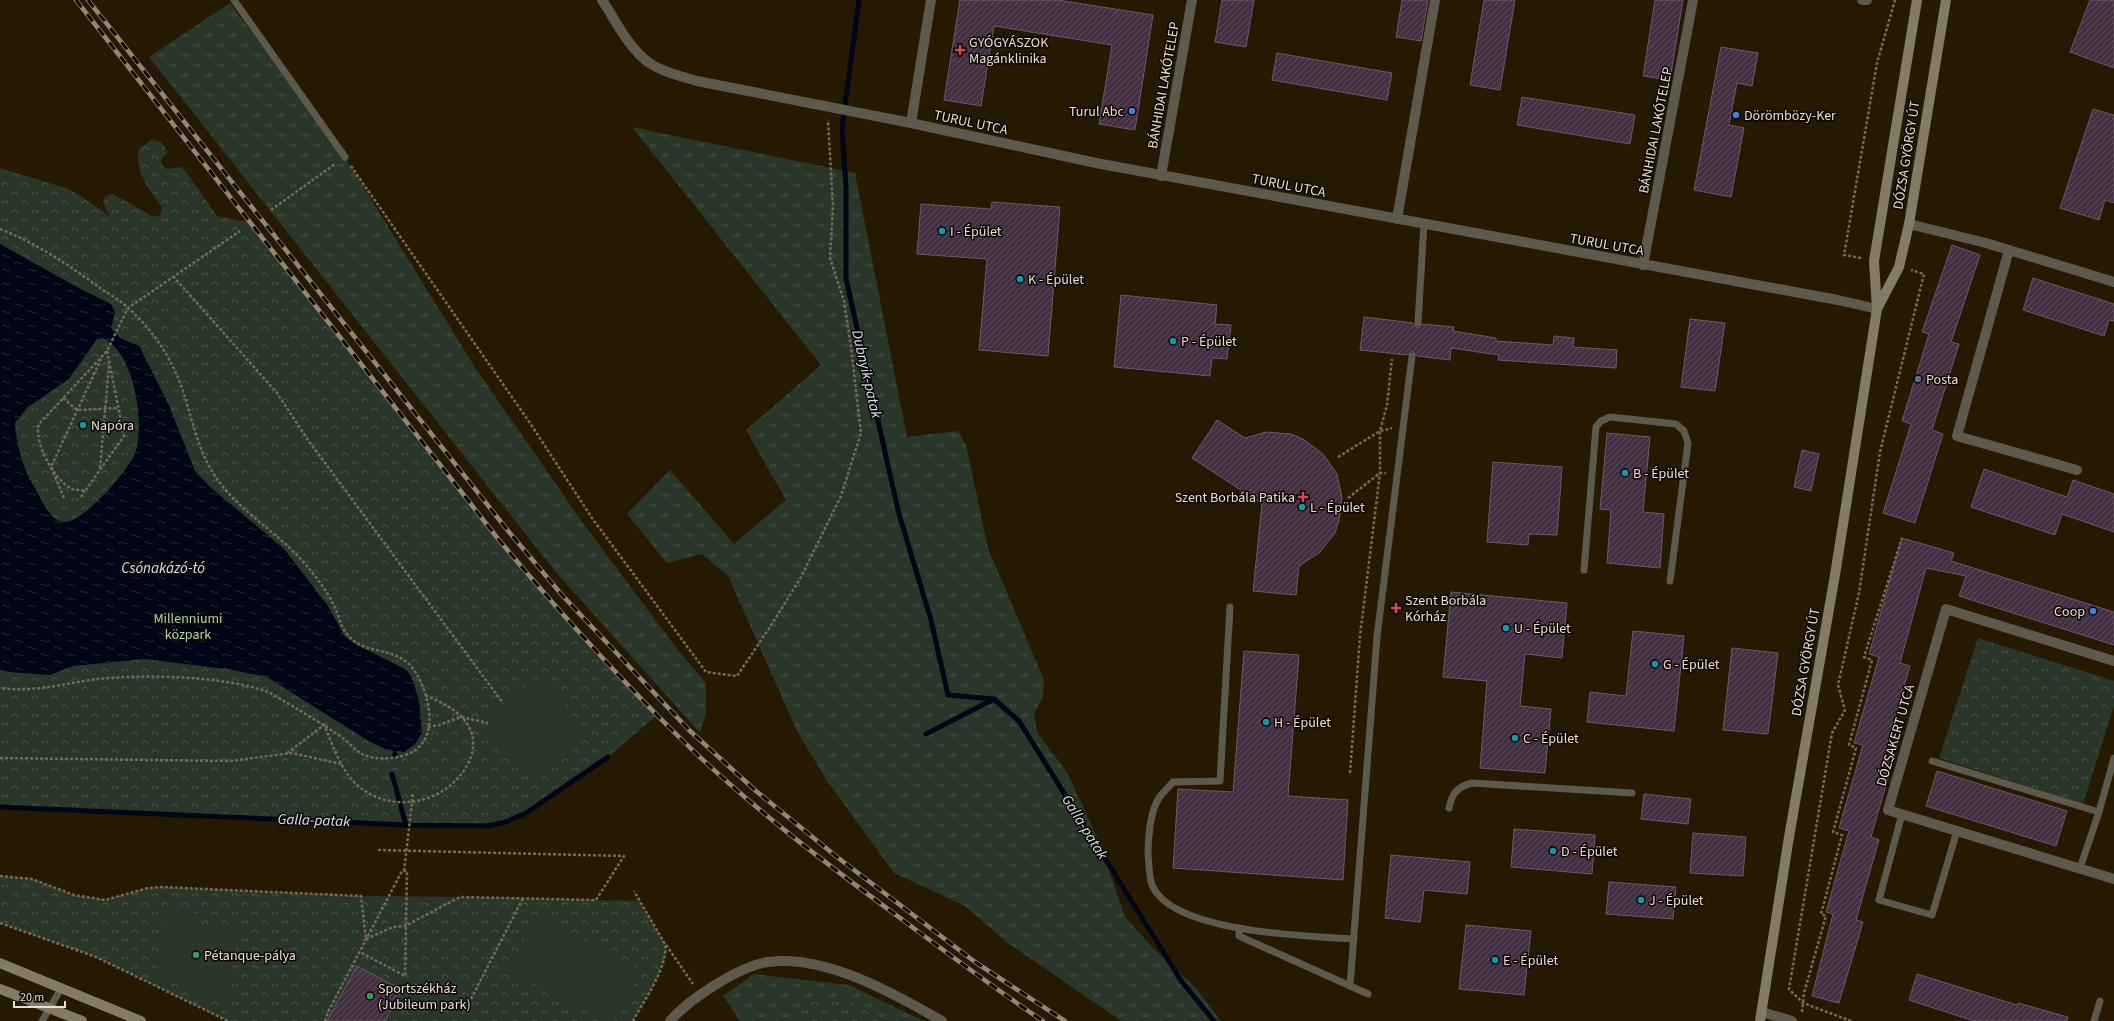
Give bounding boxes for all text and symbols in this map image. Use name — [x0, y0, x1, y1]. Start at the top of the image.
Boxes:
street label: BÁNHIDAI LAKÓTELEP — [1143, 20, 1185, 150]
place label: GYÓGYÁSZOK Magánklinika — [969, 33, 1049, 69]
marker: GYÓGYÁSZOK Magánklinika — [954, 44, 966, 56]
street label: BÁNHIDAI LAKÓTELEP — [1634, 65, 1678, 195]
street label: DÓZSA GYÖRGY ÚT — [1889, 99, 1926, 211]
place label: Turul Abc — [1069, 102, 1125, 122]
street label: TURUL UTCA — [932, 105, 1010, 141]
marker: Turul Abc — [1127, 106, 1137, 116]
place label: Dörömbözy-Ker — [1744, 106, 1836, 126]
marker: Dörömbözy-Ker — [1731, 110, 1741, 120]
street label: TURUL UTCA — [1250, 169, 1328, 203]
place label: I - Épület — [950, 222, 1002, 242]
marker: I - Épület — [937, 226, 947, 236]
street label: TURUL UTCA — [1568, 229, 1646, 261]
place label: K - Épület — [1028, 270, 1084, 290]
marker: K - Épület — [1015, 274, 1025, 284]
water label: Dubnyik-patak — [846, 328, 887, 421]
place label: P - Épület — [1181, 332, 1237, 352]
marker: P - Épület — [1168, 336, 1178, 346]
place label: Posta — [1926, 370, 1958, 390]
marker: Posta — [1913, 374, 1923, 384]
place label: Napóra — [91, 416, 134, 436]
marker: Napóra — [78, 420, 88, 430]
place label: B - Épület — [1633, 464, 1689, 484]
marker: B - Épület — [1620, 468, 1630, 478]
place label: Szent Borbála Patika — [1175, 488, 1295, 508]
marker: Szent Borbála Patika — [1298, 492, 1308, 502]
place label: L - Épület — [1310, 498, 1365, 518]
marker: L - Épület — [1297, 502, 1307, 512]
water label: Csónakázó-tó — [121, 558, 205, 579]
place label: Szent Borbála Kórház — [1405, 591, 1486, 627]
marker: Szent Borbála Kórház — [1390, 602, 1402, 614]
place label: Coop — [2054, 602, 2085, 622]
street label: DÓZSA GYÖRGY ÚT — [1787, 606, 1825, 718]
marker: Coop — [2088, 606, 2098, 616]
park label: Millenniumi közpark — [153, 609, 223, 645]
place label: U - Épület — [1514, 619, 1571, 639]
marker: U - Épület — [1501, 623, 1511, 633]
place label: G - Épület — [1663, 655, 1720, 675]
marker: G - Épület — [1650, 659, 1660, 669]
street label: DÓZSAKERT UTCA — [1872, 682, 1920, 789]
place label: H - Épület — [1274, 713, 1331, 733]
marker: H - Épület — [1261, 717, 1271, 727]
place label: C - Épület — [1523, 729, 1579, 749]
marker: C - Épület — [1510, 733, 1520, 743]
water label: Galla-patak — [1056, 791, 1113, 864]
water label: Galla-patak — [277, 809, 352, 832]
place label: D - Épület — [1561, 842, 1618, 862]
marker: D - Épület — [1548, 846, 1558, 856]
place label: J - Épület — [1649, 891, 1704, 911]
marker: J - Épület — [1636, 895, 1646, 905]
place label: Pétanque-pálya — [204, 946, 296, 966]
marker: Pétanque-pálya — [191, 950, 201, 960]
place label: E - Épület — [1503, 951, 1558, 971]
marker: E - Épület — [1490, 955, 1500, 965]
place label: Sportszékház (Jubileum park) — [378, 979, 471, 1015]
scale bar — [14, 983, 65, 1009]
text: 20 m — [20, 989, 44, 1006]
marker: Sportszékház (Jubileum park) — [365, 991, 375, 1001]

